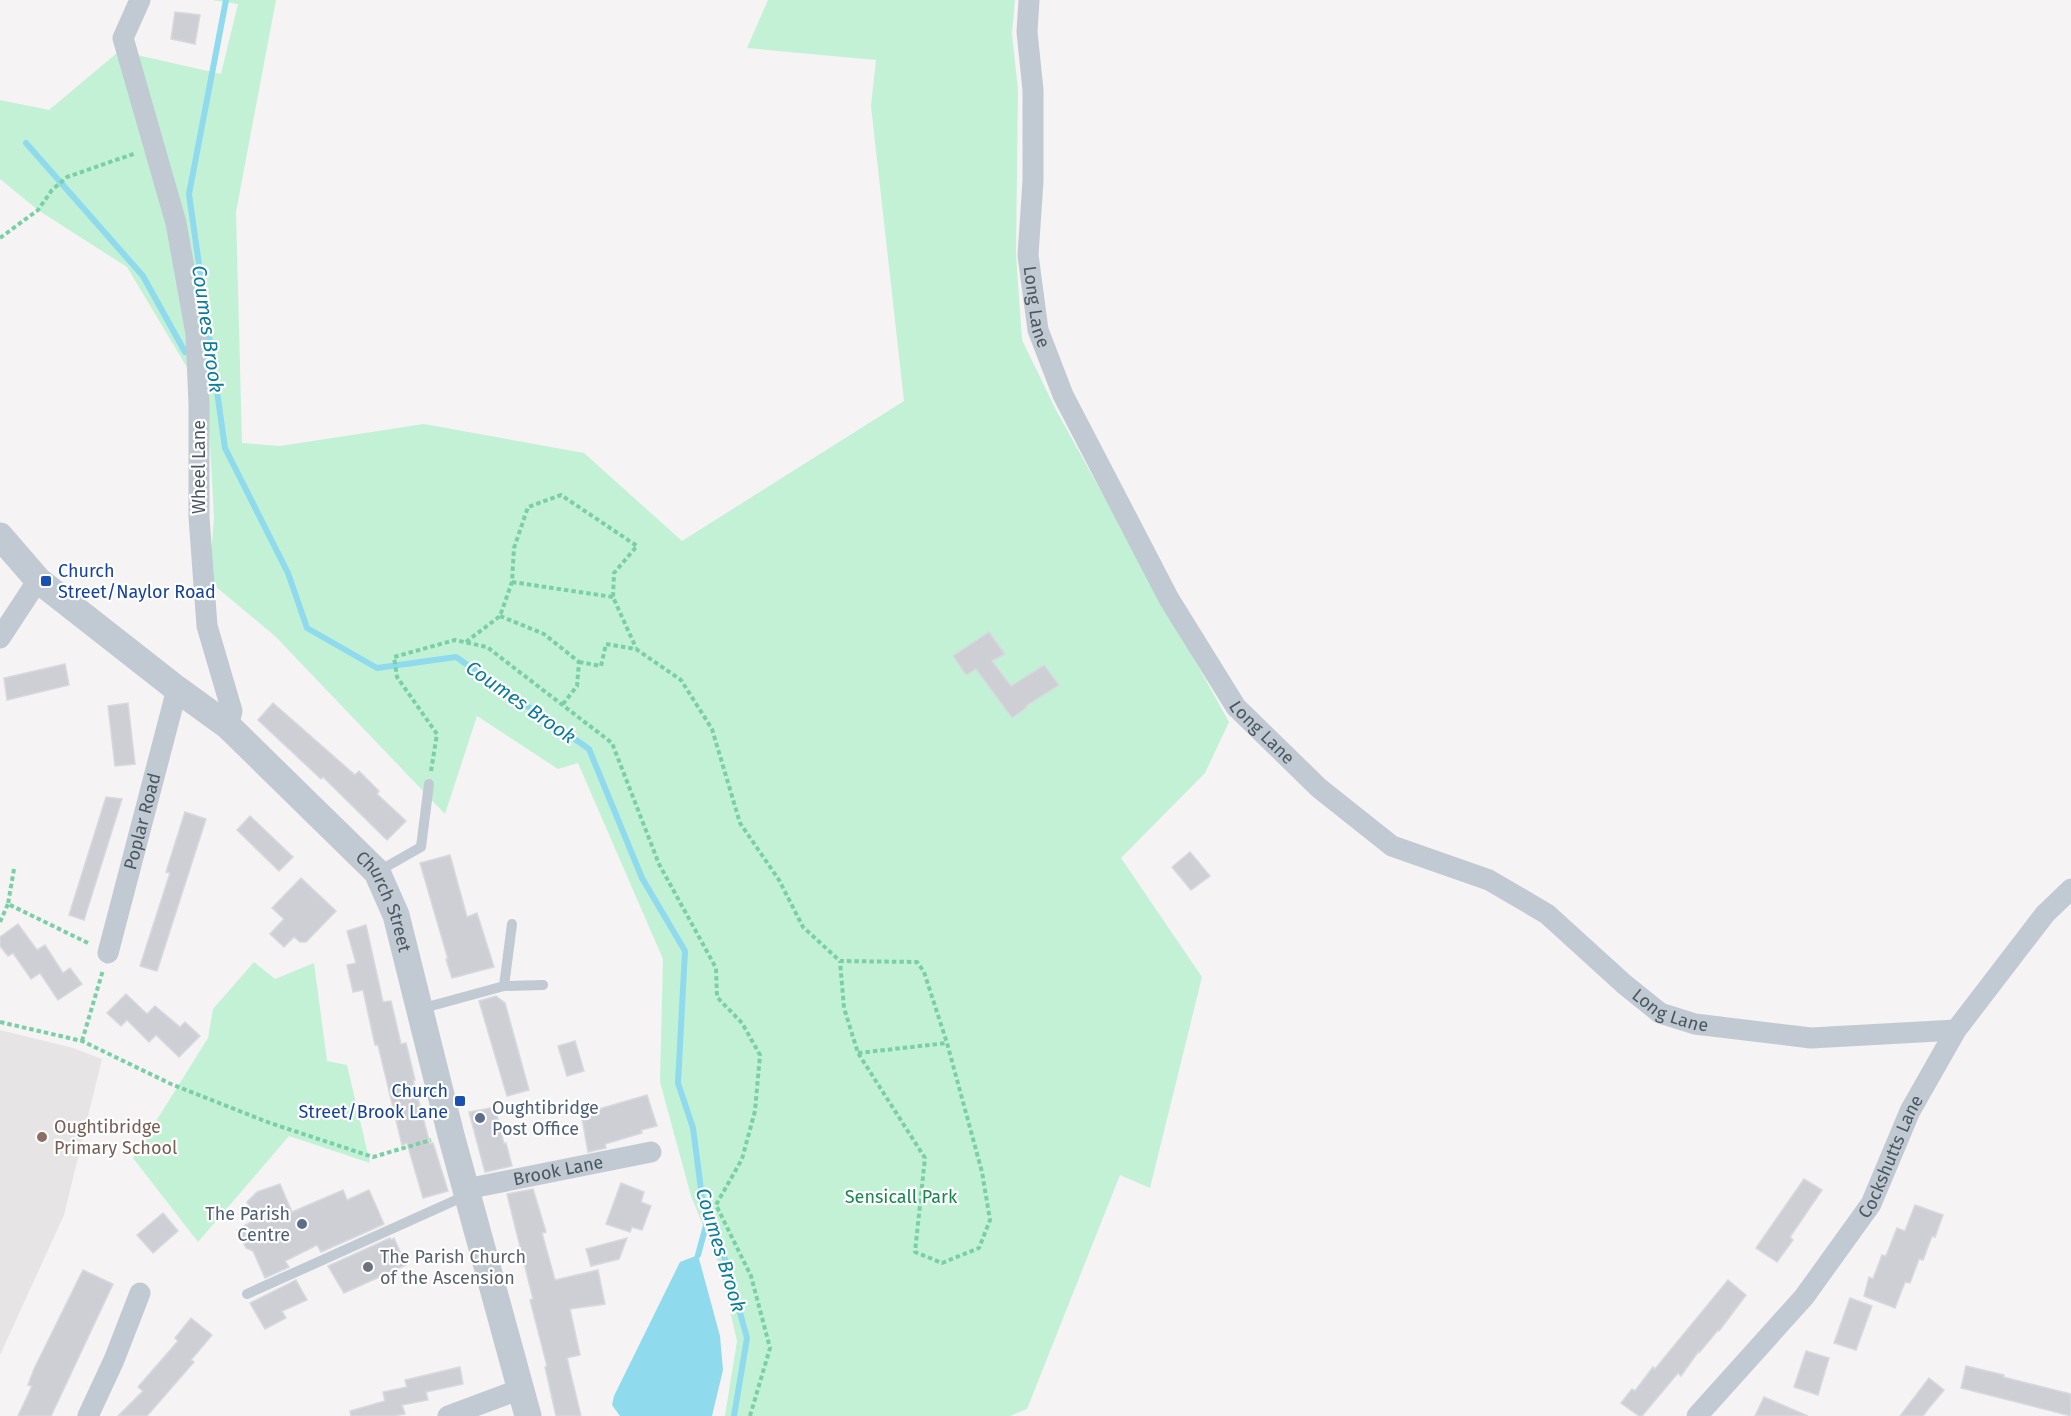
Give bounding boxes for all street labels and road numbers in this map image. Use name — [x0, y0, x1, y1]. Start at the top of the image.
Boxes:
street label: Long Lane — [1019, 265, 1055, 351]
street label: Wheel Lane — [188, 420, 210, 514]
street label: Long Lane — [1224, 697, 1299, 769]
street label: Poplar Road — [119, 771, 166, 872]
street label: Church Street — [351, 846, 416, 955]
street label: Long Lane — [1628, 984, 1710, 1037]
street label: Cockshutts Lane — [1853, 1091, 1928, 1223]
street label: Brook Lane — [511, 1151, 605, 1190]

